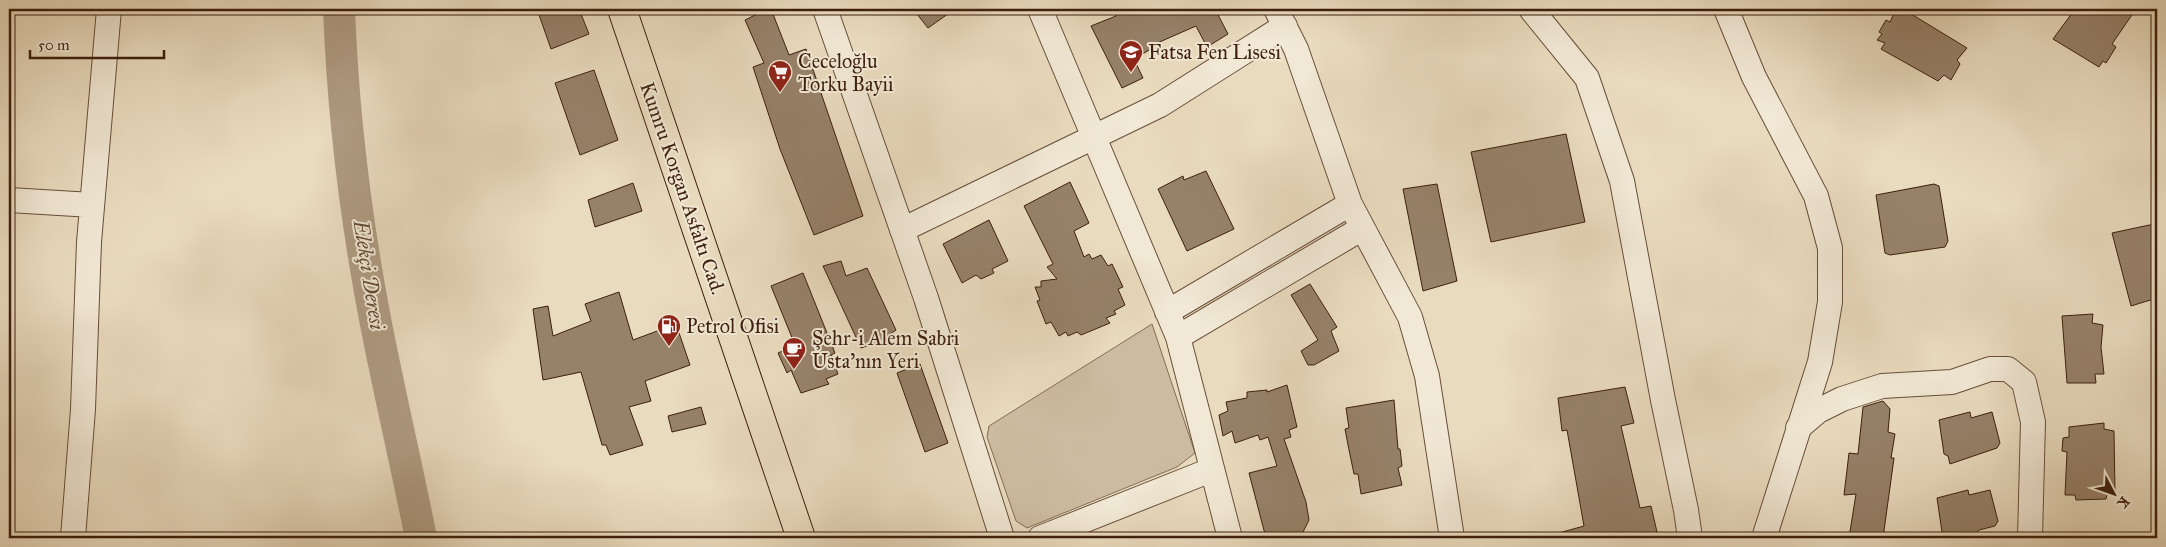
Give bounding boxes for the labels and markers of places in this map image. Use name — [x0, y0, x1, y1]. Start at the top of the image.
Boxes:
school or university icon: Fatsa Fen Lisesi — [1118, 39, 1144, 73]
place label: Fatsa Fen Lisesi — [1148, 40, 1281, 64]
place label: Ceceloğlu Torku Bayii — [798, 49, 894, 96]
supermarket icon: Ceceloğlu Torku Bayii — [767, 59, 793, 93]
fuel station icon: Petrol Ofisi — [656, 313, 682, 347]
place label: Petrol Ofisi — [686, 314, 780, 338]
place label: Şehr-i Alem Sabri Usta'nın Yeri — [812, 326, 960, 373]
cafe icon: Şehr-i Alem Sabri Usta'nın Yeri — [781, 336, 807, 370]

